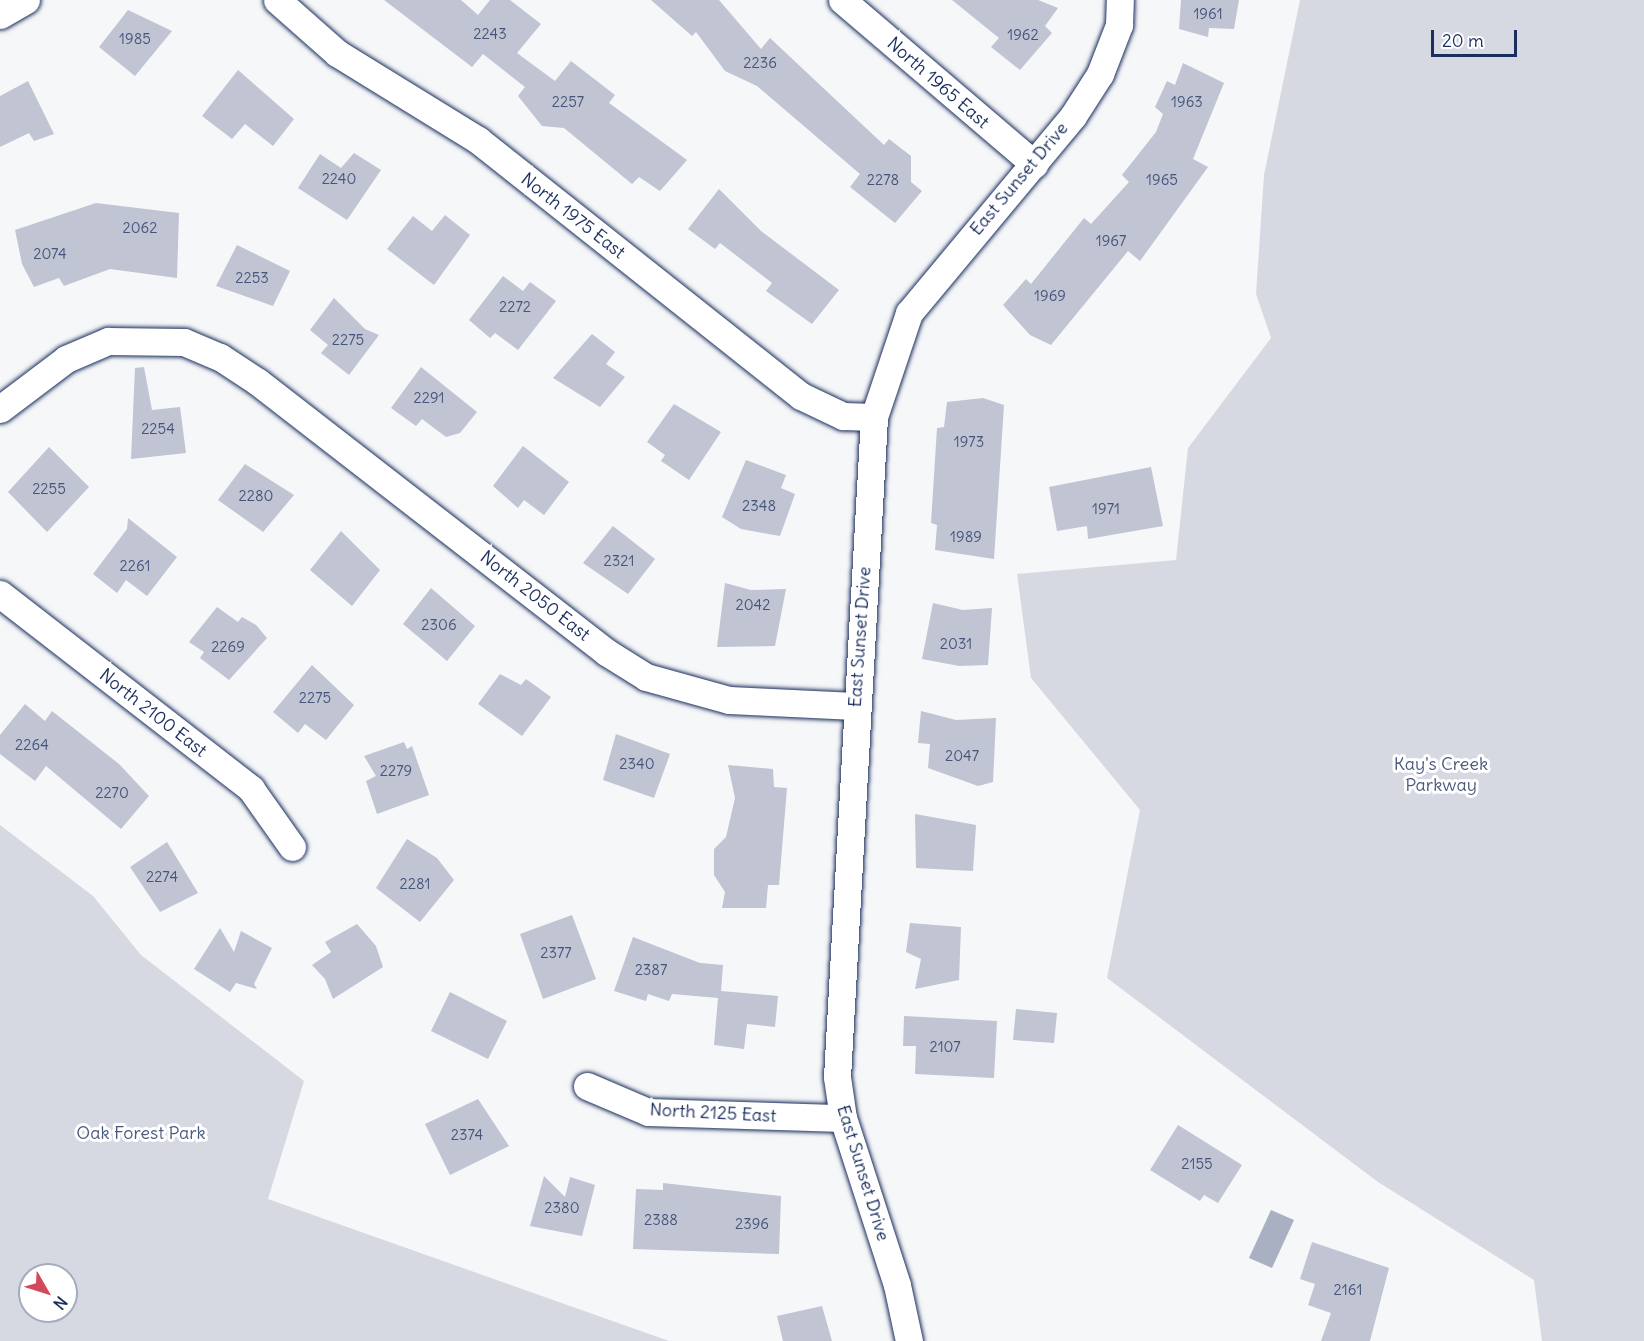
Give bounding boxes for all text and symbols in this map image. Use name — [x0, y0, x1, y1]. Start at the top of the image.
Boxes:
house number: 1961 — [1193, 5, 1223, 23]
scale bar — [1434, 18, 1520, 56]
house number: 2243 — [473, 25, 507, 43]
house number: 1962 — [1007, 26, 1039, 44]
text: 20 m — [1442, 29, 1484, 52]
house number: 1985 — [119, 30, 151, 48]
street label: North 1965 East — [883, 33, 993, 133]
house number: 2236 — [743, 54, 777, 72]
house number: 2257 — [552, 93, 584, 111]
house number: 1963 — [1171, 93, 1203, 111]
street label: East Sunset Drive — [965, 118, 1073, 240]
street label: North 1975 East — [517, 169, 629, 263]
house number: 2240 — [322, 170, 356, 188]
house number: 2278 — [867, 171, 899, 189]
house number: 1965 — [1146, 171, 1178, 189]
house number: 2062 — [123, 219, 157, 237]
house number: 1967 — [1096, 232, 1126, 250]
house number: 2074 — [33, 245, 67, 263]
house number: 2253 — [235, 269, 269, 287]
house number: 1969 — [1034, 287, 1066, 305]
house number: 2272 — [499, 298, 531, 316]
house number: 2275 — [332, 331, 364, 349]
house number: 2291 — [413, 389, 445, 407]
house number: 2254 — [141, 420, 175, 438]
house number: 1973 — [954, 433, 984, 451]
house number: 2255 — [32, 480, 66, 498]
house number: 2280 — [239, 487, 273, 505]
house number: 2348 — [742, 497, 776, 515]
house number: 1971 — [1092, 500, 1120, 518]
house number: 1989 — [950, 528, 982, 546]
street label: North 2050 East — [476, 546, 594, 646]
house number: 2321 — [604, 552, 634, 570]
house number: 2261 — [119, 557, 151, 575]
street label: East Sunset Drive — [844, 566, 876, 708]
house number: 2042 — [736, 596, 770, 614]
house number: 2306 — [421, 616, 457, 634]
house number: 2031 — [940, 635, 972, 653]
house number: 2269 — [211, 638, 245, 656]
street label: North 2100 East — [95, 664, 211, 762]
house number: 2275 — [299, 689, 331, 707]
house number: 2264 — [15, 736, 49, 754]
house number: 2047 — [945, 747, 979, 765]
park label: Kay's Creek Parkway — [1394, 754, 1488, 796]
house number: 2340 — [619, 755, 655, 773]
house number: 2279 — [380, 762, 412, 780]
house number: 2270 — [95, 784, 129, 802]
house number: 2274 — [146, 868, 178, 886]
house number: 2281 — [399, 875, 431, 893]
house number: 2377 — [540, 944, 572, 962]
house number: 2387 — [635, 961, 667, 979]
house number: 2107 — [929, 1038, 961, 1056]
street label: North 2125 East — [649, 1099, 777, 1127]
street label: East Sunset Drive — [832, 1102, 894, 1244]
park label: Oak Forest Park — [76, 1122, 206, 1144]
house number: 2374 — [451, 1126, 483, 1144]
house number: 2155 — [1181, 1155, 1213, 1173]
house number: 2380 — [544, 1199, 580, 1217]
house number: 2388 — [644, 1211, 678, 1229]
house number: 2396 — [735, 1215, 769, 1233]
north arrow — [18, 1263, 78, 1323]
house number: 2161 — [1334, 1281, 1362, 1299]
text: N — [49, 1292, 72, 1314]

